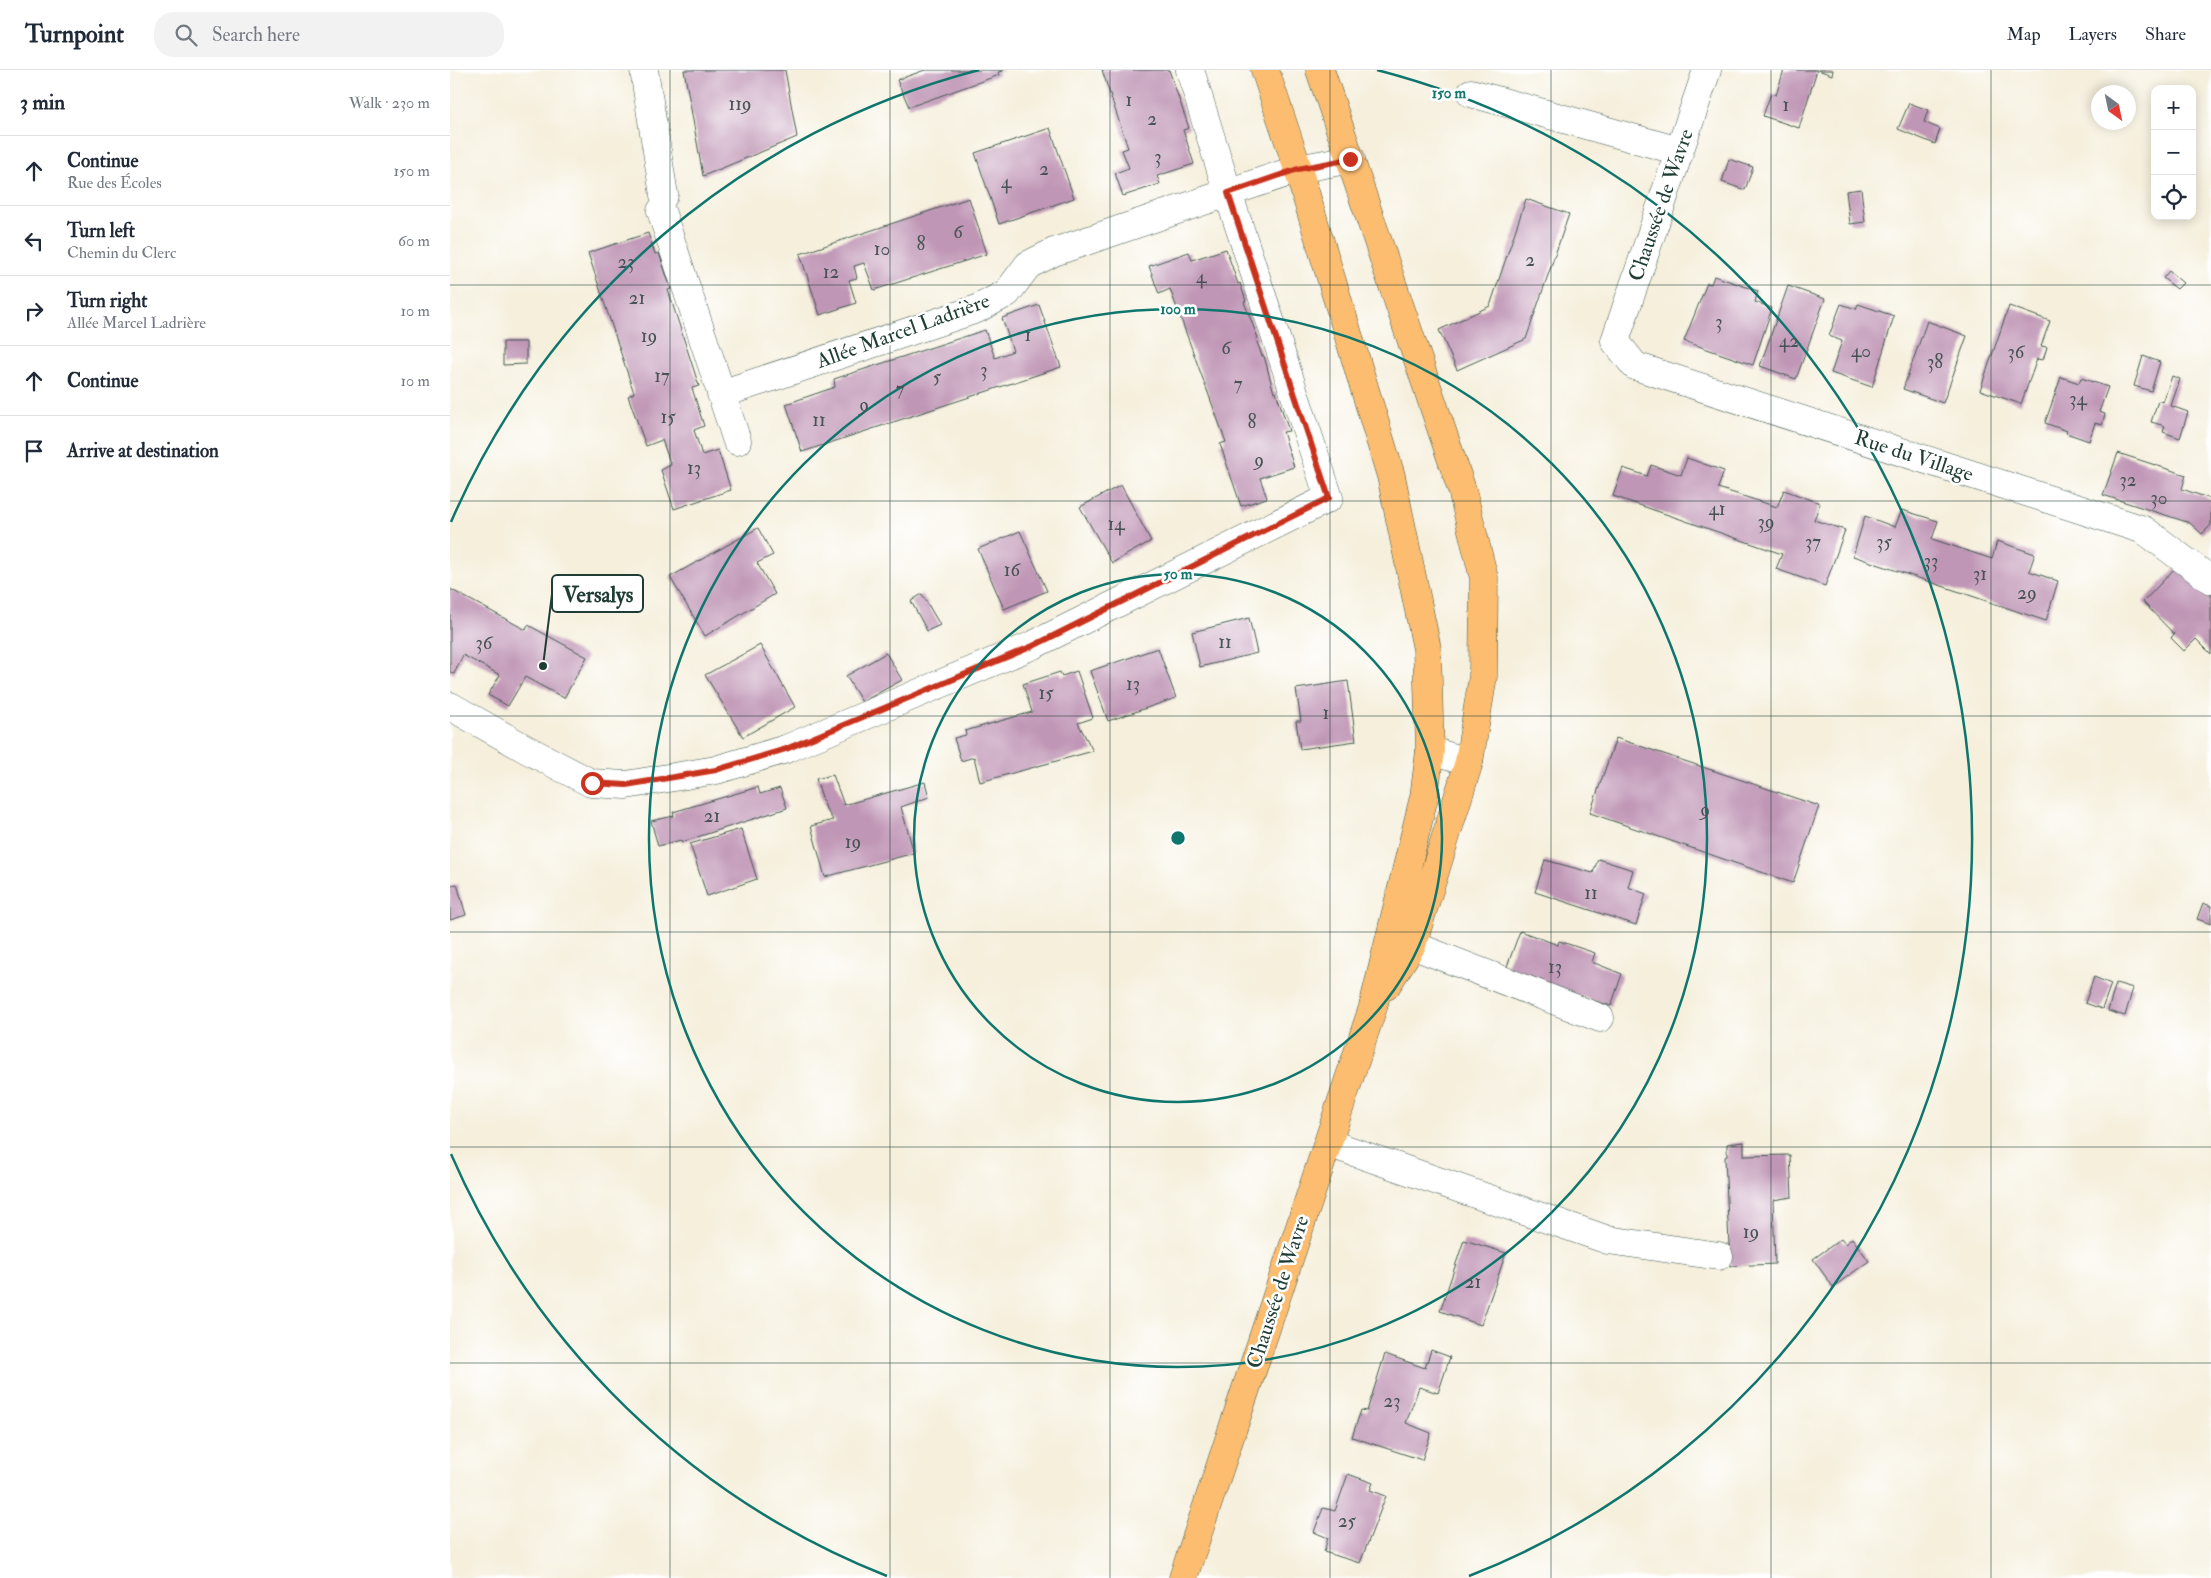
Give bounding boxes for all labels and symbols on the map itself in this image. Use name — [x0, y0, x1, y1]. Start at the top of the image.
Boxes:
text: 150 m — [1432, 84, 1466, 103]
north arrow — [2091, 85, 2136, 130]
house number: 1 — [1126, 88, 1132, 112]
house number: 119 — [728, 92, 752, 116]
house number: 1 — [1783, 93, 1789, 117]
house number: 2 — [1147, 107, 1157, 131]
street label: Chaussée de Wavre — [1622, 125, 1700, 285]
house number: 3 — [1154, 145, 1162, 169]
route end — [1339, 148, 1362, 171]
house number: 2 — [1039, 157, 1049, 181]
house number: 4 — [1001, 170, 1012, 194]
house number: 6 — [953, 220, 964, 244]
house number: 8 — [917, 232, 926, 256]
house number: 10 — [874, 237, 890, 261]
house number: 2 — [1525, 248, 1535, 272]
house number: 23 — [618, 250, 634, 274]
house number: 12 — [823, 260, 839, 284]
house number: 4 — [1196, 265, 1207, 289]
house number: 21 — [629, 286, 645, 310]
street label: Allée Marcel Ladrière — [812, 287, 994, 375]
text: 100 m — [1160, 300, 1196, 319]
house number: 3 — [1715, 310, 1723, 334]
house number: 1 — [1025, 323, 1031, 347]
house number: 19 — [641, 324, 657, 348]
house number: 42 — [1779, 329, 1799, 353]
house number: 6 — [1221, 336, 1232, 360]
house number: 40 — [1851, 339, 1871, 363]
house number: 36 — [2008, 340, 2026, 364]
house number: 38 — [1927, 350, 1943, 374]
house number: 3 — [980, 358, 988, 382]
house number: 17 — [654, 364, 670, 388]
house number: 5 — [933, 365, 942, 389]
house number: 7 — [1234, 372, 1243, 396]
house number: 7 — [896, 377, 905, 401]
house number: 34 — [2069, 387, 2087, 411]
house number: 9 — [857, 393, 869, 417]
house number: 15 — [660, 405, 676, 429]
house number: 11 — [812, 408, 826, 432]
house number: 8 — [1248, 410, 1257, 434]
street label: Rue du Village — [1851, 424, 1977, 488]
house number: 9 — [1252, 448, 1264, 472]
house number: 13 — [687, 456, 701, 480]
house number: 32 — [2120, 468, 2136, 492]
house number: 30 — [2150, 486, 2168, 510]
house number: 41 — [1708, 497, 1726, 521]
house number: 39 — [1757, 510, 1775, 534]
house number: 14 — [1107, 512, 1125, 536]
house number: 37 — [1805, 530, 1821, 554]
house number: 35 — [1876, 530, 1892, 554]
house number: 33 — [1924, 549, 1938, 573]
house number: 16 — [1004, 558, 1022, 582]
house number: 31 — [1973, 562, 1987, 586]
text: 50 m — [1164, 565, 1193, 584]
callout: Versalys — [552, 575, 643, 612]
text: Versalys — [562, 581, 634, 610]
house number: 29 — [2017, 581, 2037, 605]
house number: 11 — [1218, 630, 1232, 654]
house number: 36 — [476, 631, 494, 655]
house number: 13 — [1126, 672, 1140, 696]
house number: 15 — [1038, 681, 1054, 705]
house number: 1 — [1323, 701, 1329, 725]
route start — [581, 772, 604, 795]
house number: 9 — [1698, 798, 1710, 822]
house number: 21 — [704, 804, 720, 828]
centre of rings — [1169, 829, 1187, 847]
house number: 19 — [845, 830, 861, 854]
house number: 11 — [1584, 881, 1598, 905]
house number: 13 — [1548, 955, 1562, 979]
street label: Chaussée de Wavre — [1241, 1212, 1316, 1372]
house number: 19 — [1743, 1220, 1759, 1244]
house number: 21 — [1465, 1270, 1481, 1294]
house number: 23 — [1384, 1389, 1400, 1413]
house number: 25 — [1338, 1509, 1357, 1533]

